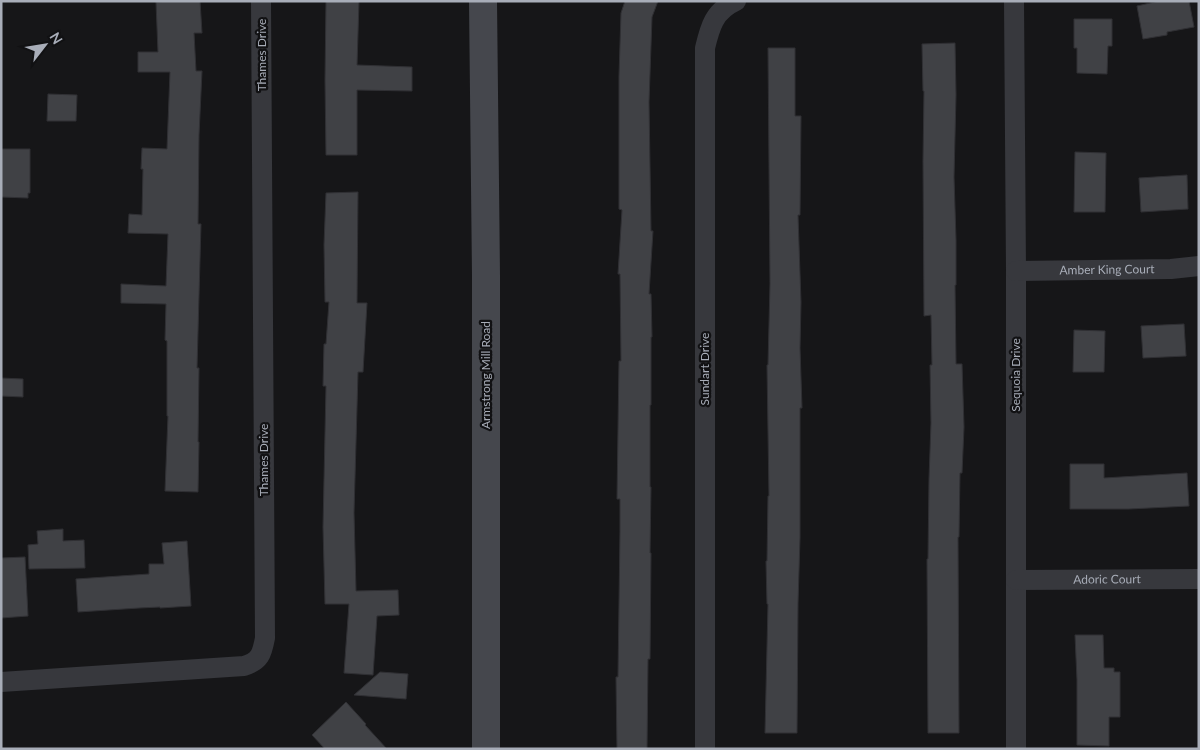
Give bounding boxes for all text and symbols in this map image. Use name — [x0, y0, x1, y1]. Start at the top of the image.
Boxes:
street label: Thames Drive — [254, 19, 269, 91]
north arrow — [20, 20, 70, 70]
text: N — [47, 29, 67, 47]
street label: Amber King Court — [1059, 261, 1155, 277]
street label: Armstrong Mill Road — [478, 321, 493, 429]
street label: Sundart Drive — [697, 333, 712, 405]
street label: Sequoia Drive — [1008, 338, 1023, 412]
street label: Thames Drive — [256, 424, 271, 496]
street label: Adoric Court — [1073, 571, 1142, 587]

